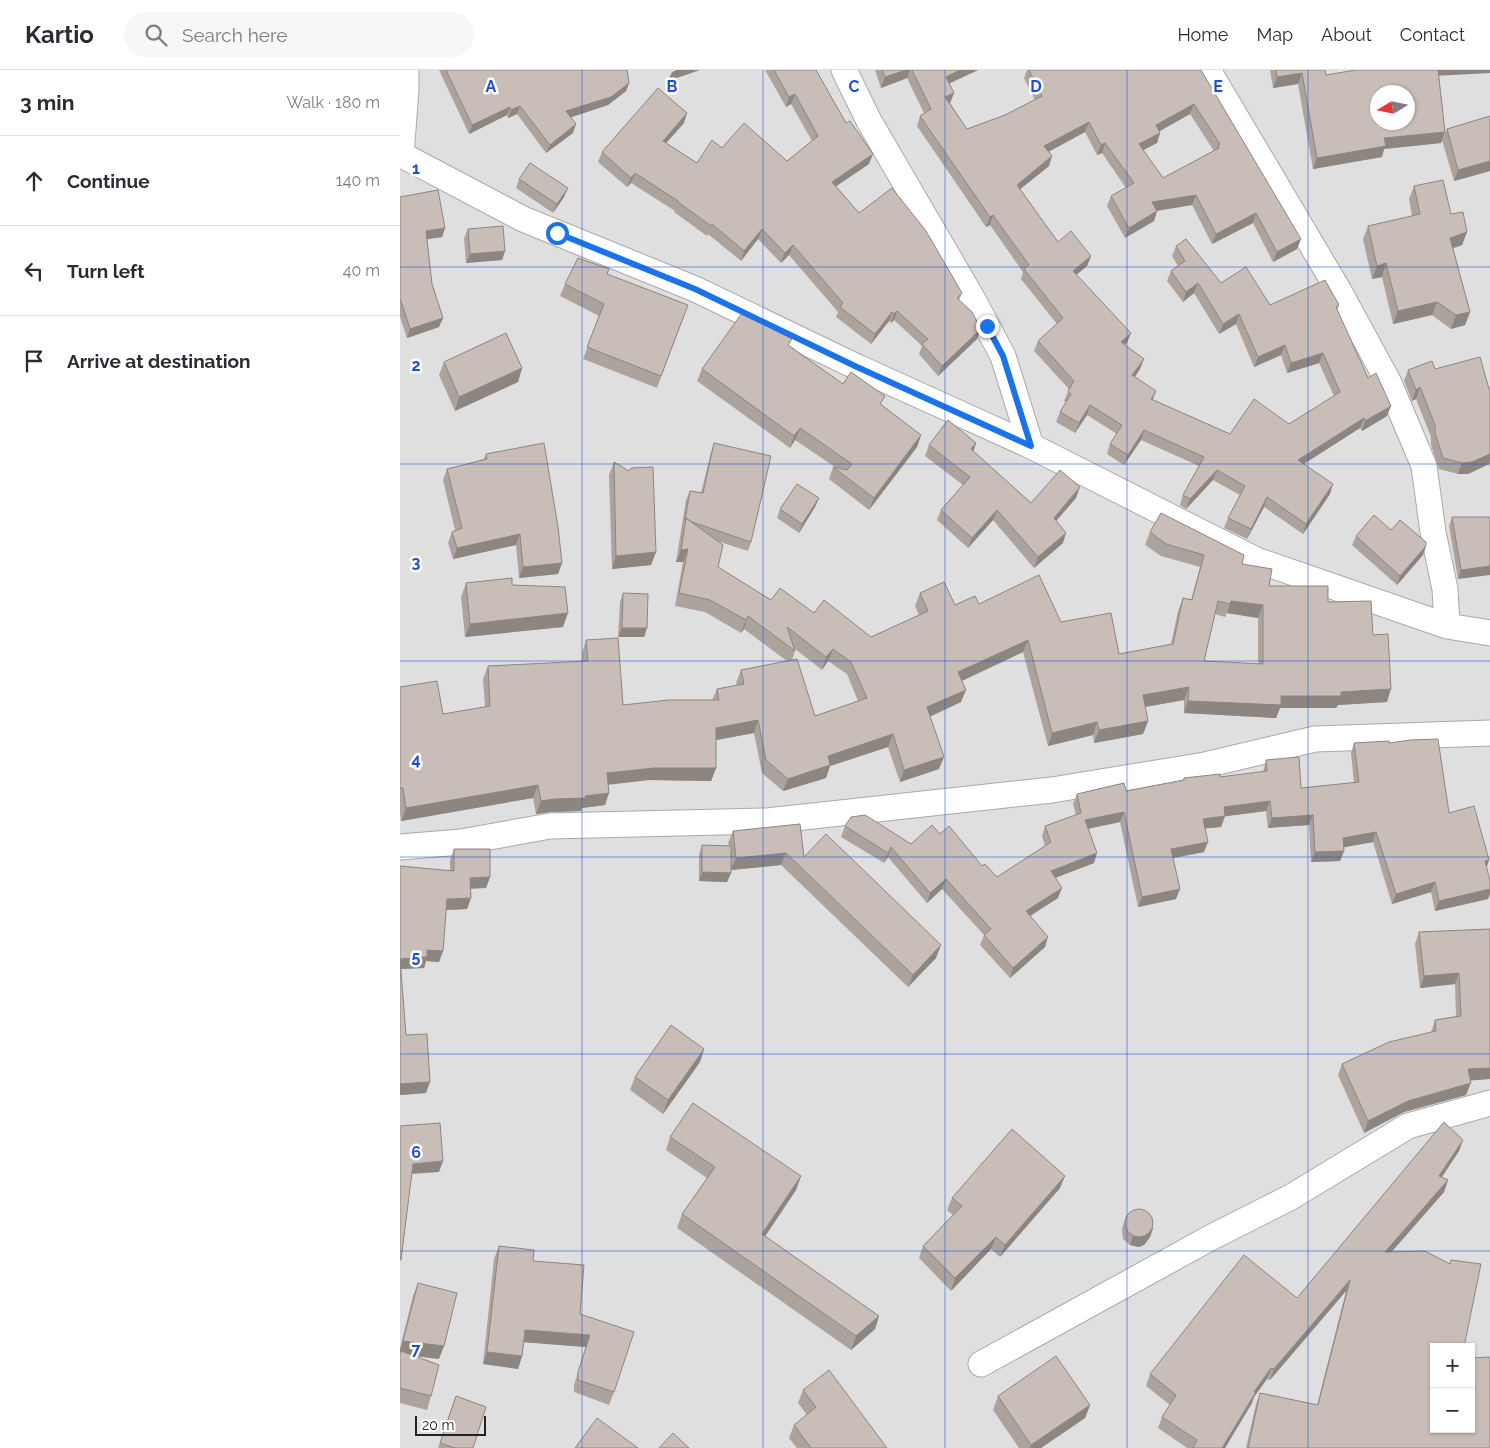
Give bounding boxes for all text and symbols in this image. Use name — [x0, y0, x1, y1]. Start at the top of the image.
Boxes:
search box — [124, 12, 474, 57]
text: Kartio — [25, 20, 94, 49]
icon: search — [142, 21, 170, 49]
text: Search here — [182, 24, 287, 46]
text: Home — [1177, 24, 1228, 45]
text: Map — [1256, 24, 1293, 45]
text: About — [1321, 24, 1372, 45]
text: Contact — [1400, 24, 1465, 45]
text: A — [486, 77, 497, 96]
text: B — [667, 77, 678, 96]
text: C — [849, 77, 860, 96]
text: D — [1030, 77, 1042, 96]
text: E — [1213, 77, 1223, 96]
north arrow — [1370, 85, 1415, 130]
text: 3 min — [20, 90, 74, 115]
text: Walk · 180 m — [286, 93, 380, 112]
text: 1 — [412, 159, 420, 178]
icon: ahead — [20, 167, 48, 195]
text: Continue — [67, 170, 150, 192]
text: 140 m — [336, 171, 380, 190]
route start — [546, 222, 569, 245]
icon: left — [20, 257, 48, 285]
text: Turn left — [67, 260, 144, 282]
text: 40 m — [343, 261, 380, 280]
route end — [976, 315, 999, 338]
icon: arrive — [20, 347, 48, 375]
text: Arrive at destination — [67, 350, 251, 372]
text: 2 — [411, 356, 421, 375]
text: 3 — [412, 553, 421, 572]
text: 4 — [411, 750, 421, 769]
text: 5 — [412, 947, 421, 966]
text: 6 — [411, 1143, 421, 1162]
text: 7 — [412, 1340, 421, 1359]
map controls — [1430, 1343, 1475, 1433]
button: + — [1430, 1343, 1475, 1388]
button: − — [1430, 1388, 1475, 1433]
scale bar — [415, 1413, 486, 1436]
text: 20 m — [422, 1417, 454, 1433]

